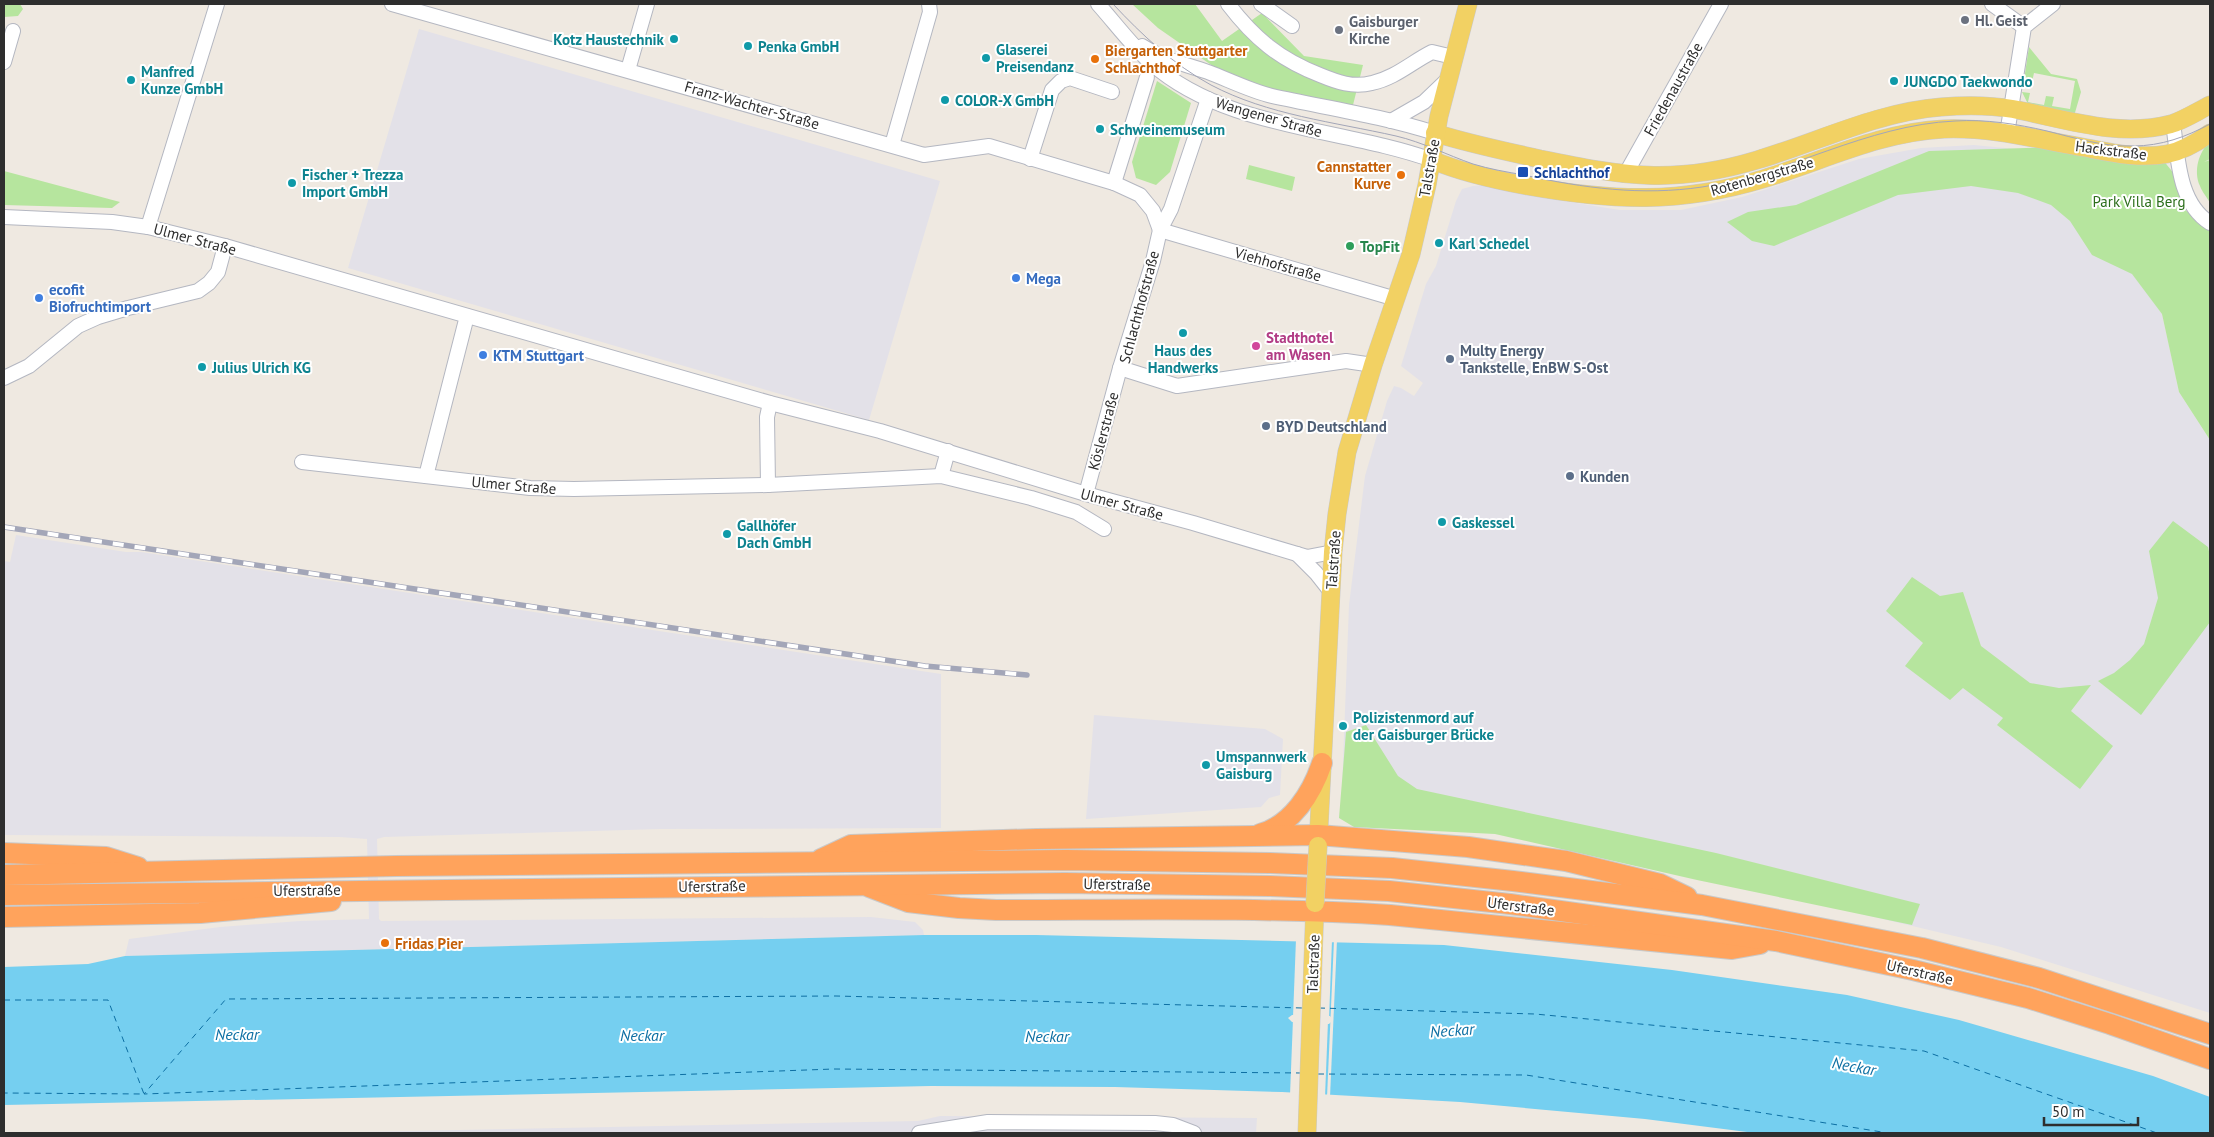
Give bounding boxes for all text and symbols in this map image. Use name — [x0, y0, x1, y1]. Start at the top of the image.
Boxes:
place label: Hl. Geist — [1975, 11, 2029, 30]
place label: Gaisburger Kirche — [1349, 12, 1419, 48]
marker: Hl. Geist — [1959, 14, 1971, 26]
marker: Gaisburger Kirche — [1333, 24, 1345, 36]
place label: Kotz Haustechnik — [553, 30, 665, 49]
marker: Kotz Haustechnik — [668, 33, 680, 45]
place label: Penka GmbH — [758, 37, 839, 56]
street label: Friedenaustraße — [1639, 39, 1707, 139]
marker: Penka GmbH — [742, 40, 754, 52]
place label: Glaserei Preisendanz — [996, 40, 1074, 76]
place label: Biergarten Stuttgarter Schlachthof — [1105, 41, 1248, 77]
marker: Glaserei Preisendanz — [980, 52, 992, 64]
marker: Biergarten Stuttgarter Schlachthof — [1089, 53, 1101, 65]
place label: Manfred Kunze GmbH — [141, 62, 223, 98]
place label: JUNGDO Taekwondo — [1903, 72, 2033, 91]
marker: Manfred Kunze GmbH — [125, 74, 137, 86]
marker: JUNGDO Taekwondo — [1888, 75, 1900, 87]
street label: Franz-Wachter-Straße — [682, 77, 822, 133]
place label: COLOR-X GmbH — [955, 91, 1054, 110]
street label: Wangener Straße — [1213, 93, 1325, 141]
marker: COLOR-X GmbH — [939, 94, 951, 106]
place label: Schweinemuseum — [1110, 120, 1225, 139]
marker: Schweinemuseum — [1094, 123, 1106, 135]
street label: Hackstraße — [2074, 136, 2148, 164]
street label: Talstraße — [1415, 137, 1443, 199]
street label: Rotenbergstraße — [1708, 152, 1816, 200]
place label: Cannstatter Kurve — [1317, 157, 1392, 193]
place label: Schlachthof — [1534, 163, 1610, 182]
place label: Fischer + Trezza Import GmbH — [302, 165, 403, 201]
marker: Schlachthof — [1516, 165, 1530, 179]
marker: Cannstatter Kurve — [1395, 169, 1407, 181]
marker: Fischer + Trezza Import GmbH — [286, 177, 298, 189]
park label: Park Villa Berg — [2093, 192, 2185, 211]
street label: Ulmer Straße — [151, 219, 239, 259]
place label: Karl Schedel — [1449, 234, 1530, 253]
place label: TopFit — [1360, 237, 1400, 256]
marker: Karl Schedel — [1433, 237, 1445, 249]
marker: TopFit — [1344, 240, 1356, 252]
street label: Viehhofstraße — [1231, 242, 1324, 285]
street label: Schlachthofstraße — [1115, 248, 1163, 366]
place label: Mega — [1026, 269, 1061, 288]
marker: Mega — [1010, 272, 1022, 284]
place label: ecofit Biofruchtimport — [49, 280, 152, 316]
marker: ecofit Biofruchtimport — [33, 292, 45, 304]
marker: Haus des Handwerks — [1177, 327, 1189, 339]
place label: Stadthotel am Wasen — [1266, 328, 1334, 364]
marker: Stadthotel am Wasen — [1250, 340, 1262, 352]
place label: Haus des Handwerks — [1148, 341, 1218, 377]
place label: Multy Energy Tankstelle, EnBW S-Ost — [1460, 341, 1609, 377]
place label: KTM Stuttgart — [493, 346, 585, 365]
marker: KTM Stuttgart — [477, 349, 489, 361]
marker: Multy Energy Tankstelle, EnBW S-Ost — [1444, 353, 1456, 365]
place label: Julius Ulrich KG — [211, 358, 311, 377]
marker: Julius Ulrich KG — [196, 361, 208, 373]
street label: Köslerstraße — [1083, 390, 1123, 472]
place label: BYD Deutschland — [1276, 417, 1387, 436]
marker: BYD Deutschland — [1260, 420, 1272, 432]
place label: Kunden — [1580, 467, 1629, 486]
marker: Kunden — [1564, 470, 1576, 482]
street label: Ulmer Straße — [471, 472, 557, 498]
street label: Ulmer Straße — [1078, 484, 1166, 524]
place label: Gaskessel — [1452, 513, 1515, 532]
place label: Gallhöfer Dach GmbH — [737, 516, 811, 552]
marker: Gaskessel — [1436, 516, 1448, 528]
marker: Gallhöfer Dach GmbH — [721, 528, 733, 540]
street label: Talstraße — [1321, 530, 1345, 590]
place label: Polizistenmord auf der Gaisburger Brücke — [1353, 708, 1494, 744]
marker: Polizistenmord auf der Gaisburger Brücke — [1337, 720, 1349, 732]
place label: Umspannwerk Gaisburg — [1216, 747, 1307, 783]
marker: Umspannwerk Gaisburg — [1200, 759, 1212, 771]
street label: Uferstraße — [1083, 874, 1151, 894]
street label: Uferstraße — [678, 876, 746, 896]
street label: Uferstraße — [273, 880, 341, 900]
street label: Uferstraße — [1486, 892, 1556, 920]
place label: Fridas Pier — [395, 934, 464, 953]
street label: Talstraße — [1302, 934, 1324, 994]
marker: Fridas Pier — [379, 937, 391, 949]
street label: Uferstraße — [1885, 955, 1955, 989]
water label: Neckar — [1429, 1018, 1477, 1042]
water label: Neckar — [215, 1024, 261, 1044]
water label: Neckar — [620, 1025, 666, 1045]
water label: Neckar — [1025, 1026, 1071, 1046]
water label: Neckar — [1830, 1052, 1879, 1080]
scale bar — [2044, 1094, 2138, 1126]
text: 50 m — [2052, 1102, 2085, 1121]

